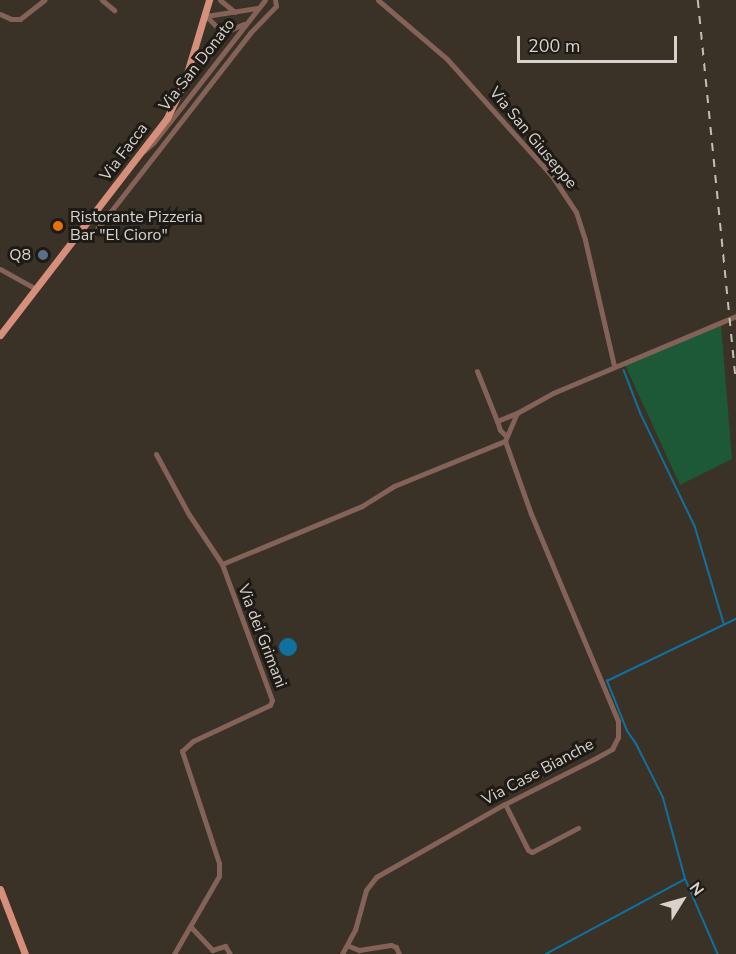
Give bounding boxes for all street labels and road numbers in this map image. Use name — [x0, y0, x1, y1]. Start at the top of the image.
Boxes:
street label: Via San Donato — [155, 15, 239, 115]
street label: Via San Giuseppe — [485, 83, 581, 193]
street label: Via Facca — [96, 119, 152, 185]
street label: Via dei Grimani — [234, 582, 290, 690]
street label: Via Case Bianche — [479, 734, 597, 810]

